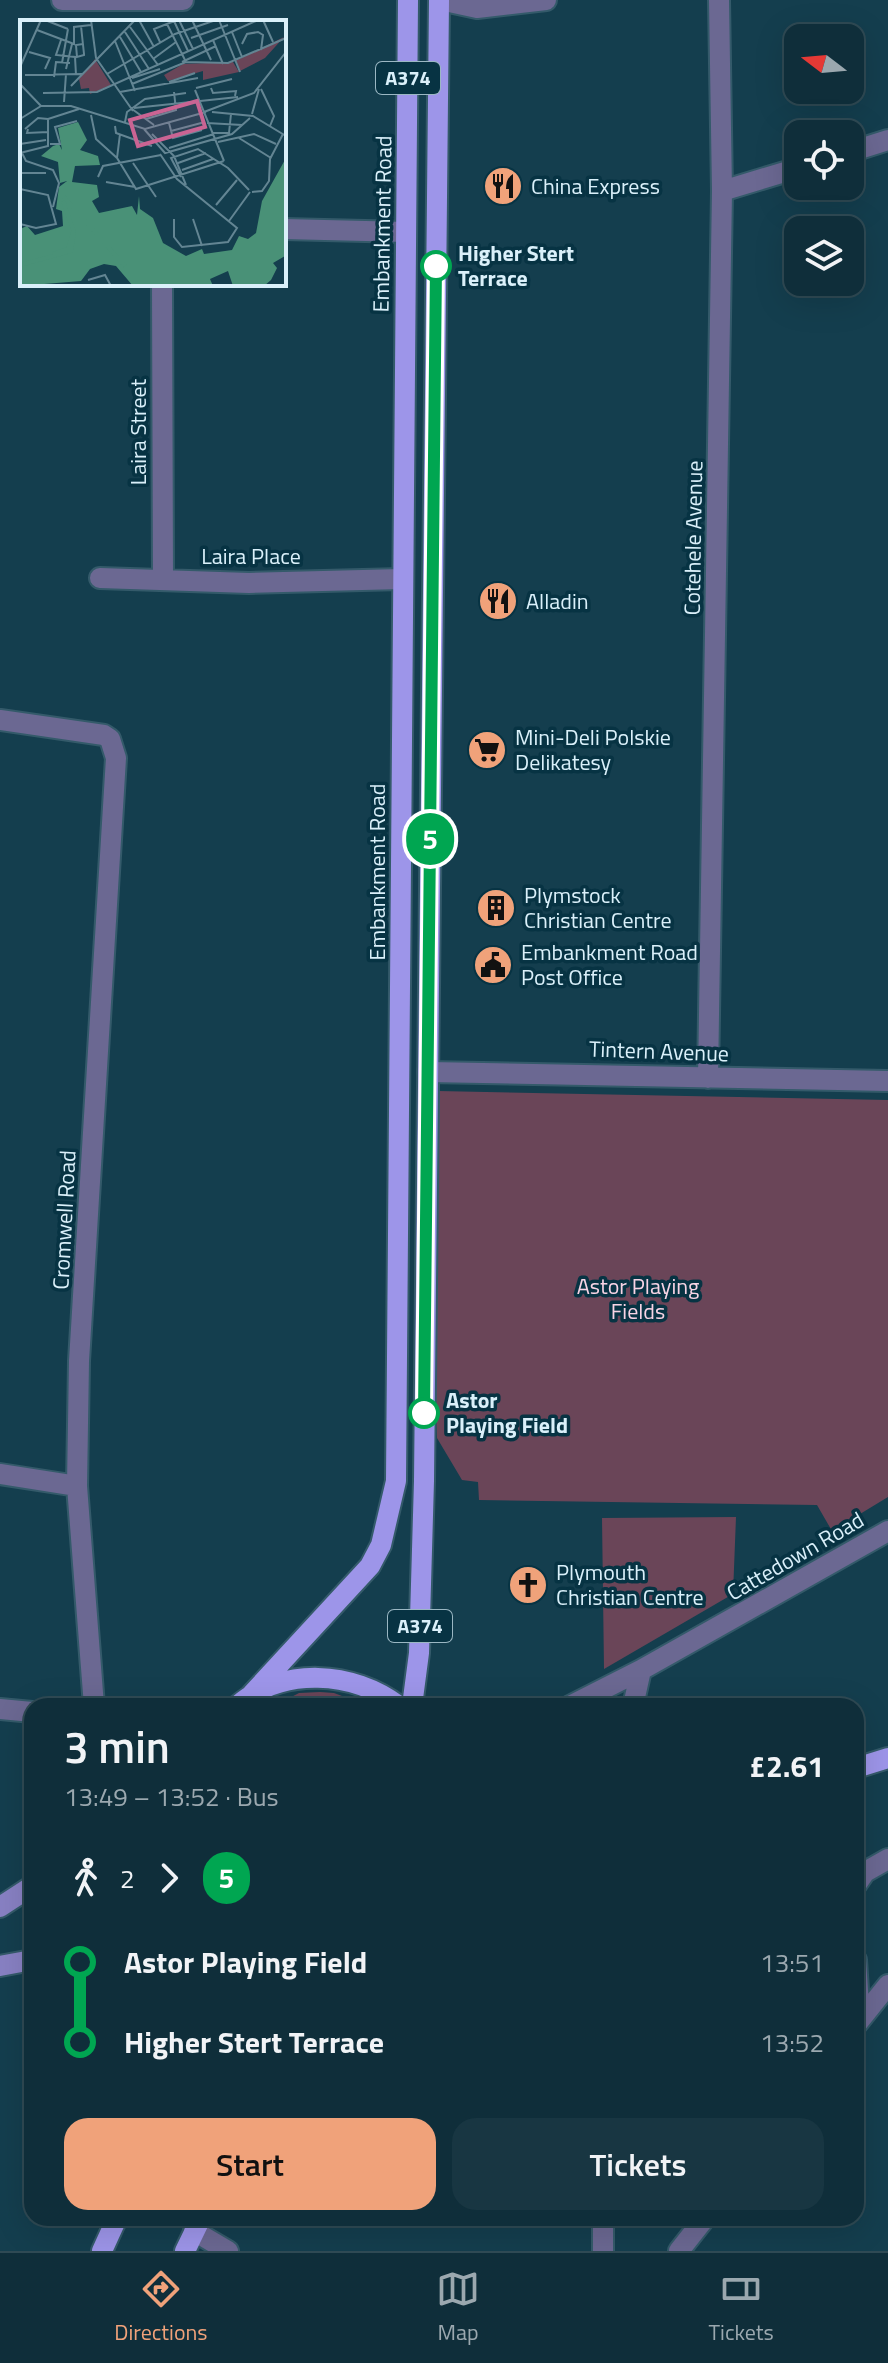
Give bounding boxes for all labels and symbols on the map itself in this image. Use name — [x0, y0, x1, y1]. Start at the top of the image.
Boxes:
inset map — [20, 20, 286, 286]
north arrow — [784, 24, 864, 104]
road number: A374 — [376, 62, 440, 94]
street label: Embankment Road — [363, 135, 401, 313]
restaurant icon: China Express — [482, 165, 524, 207]
place label: China Express — [531, 169, 660, 203]
place label: Higher Stert Terrace — [458, 236, 574, 295]
marker: Higher Stert Terrace — [421, 251, 451, 281]
street label: Laira Street — [121, 378, 155, 485]
street label: Cotehele Avenue — [675, 460, 711, 616]
street label: Laira Place — [201, 539, 301, 573]
restaurant icon: Alladin — [477, 580, 519, 622]
place label: Alladin — [526, 584, 589, 618]
place label: Mini-Deli Polskie Delikatesy — [515, 720, 671, 779]
supermarket icon: Mini-Deli Polskie Delikatesy — [466, 729, 508, 771]
street label: Embankment Road — [360, 784, 394, 960]
line badge: 5 — [404, 813, 456, 865]
place label: Plymstock Christian Centre — [524, 878, 672, 937]
building icon: Plymstock Christian Centre — [475, 887, 517, 929]
place label: Embankment Road Post Office — [521, 935, 698, 994]
public building icon: Embankment Road Post Office — [472, 944, 514, 986]
street label: Tintern Avenue — [588, 1032, 730, 1070]
street label: Cromwell Road — [43, 1149, 85, 1291]
park label: Astor Playing Fields — [577, 1269, 699, 1328]
place label: Astor Playing Field — [446, 1383, 568, 1442]
marker: Astor Playing Field — [409, 1398, 439, 1428]
street label: Cattedown Road — [720, 1503, 870, 1609]
place label: Plymouth Christian Centre — [556, 1555, 704, 1614]
church icon: Plymouth Christian Centre — [507, 1564, 549, 1606]
road number: A374 — [388, 1610, 452, 1642]

